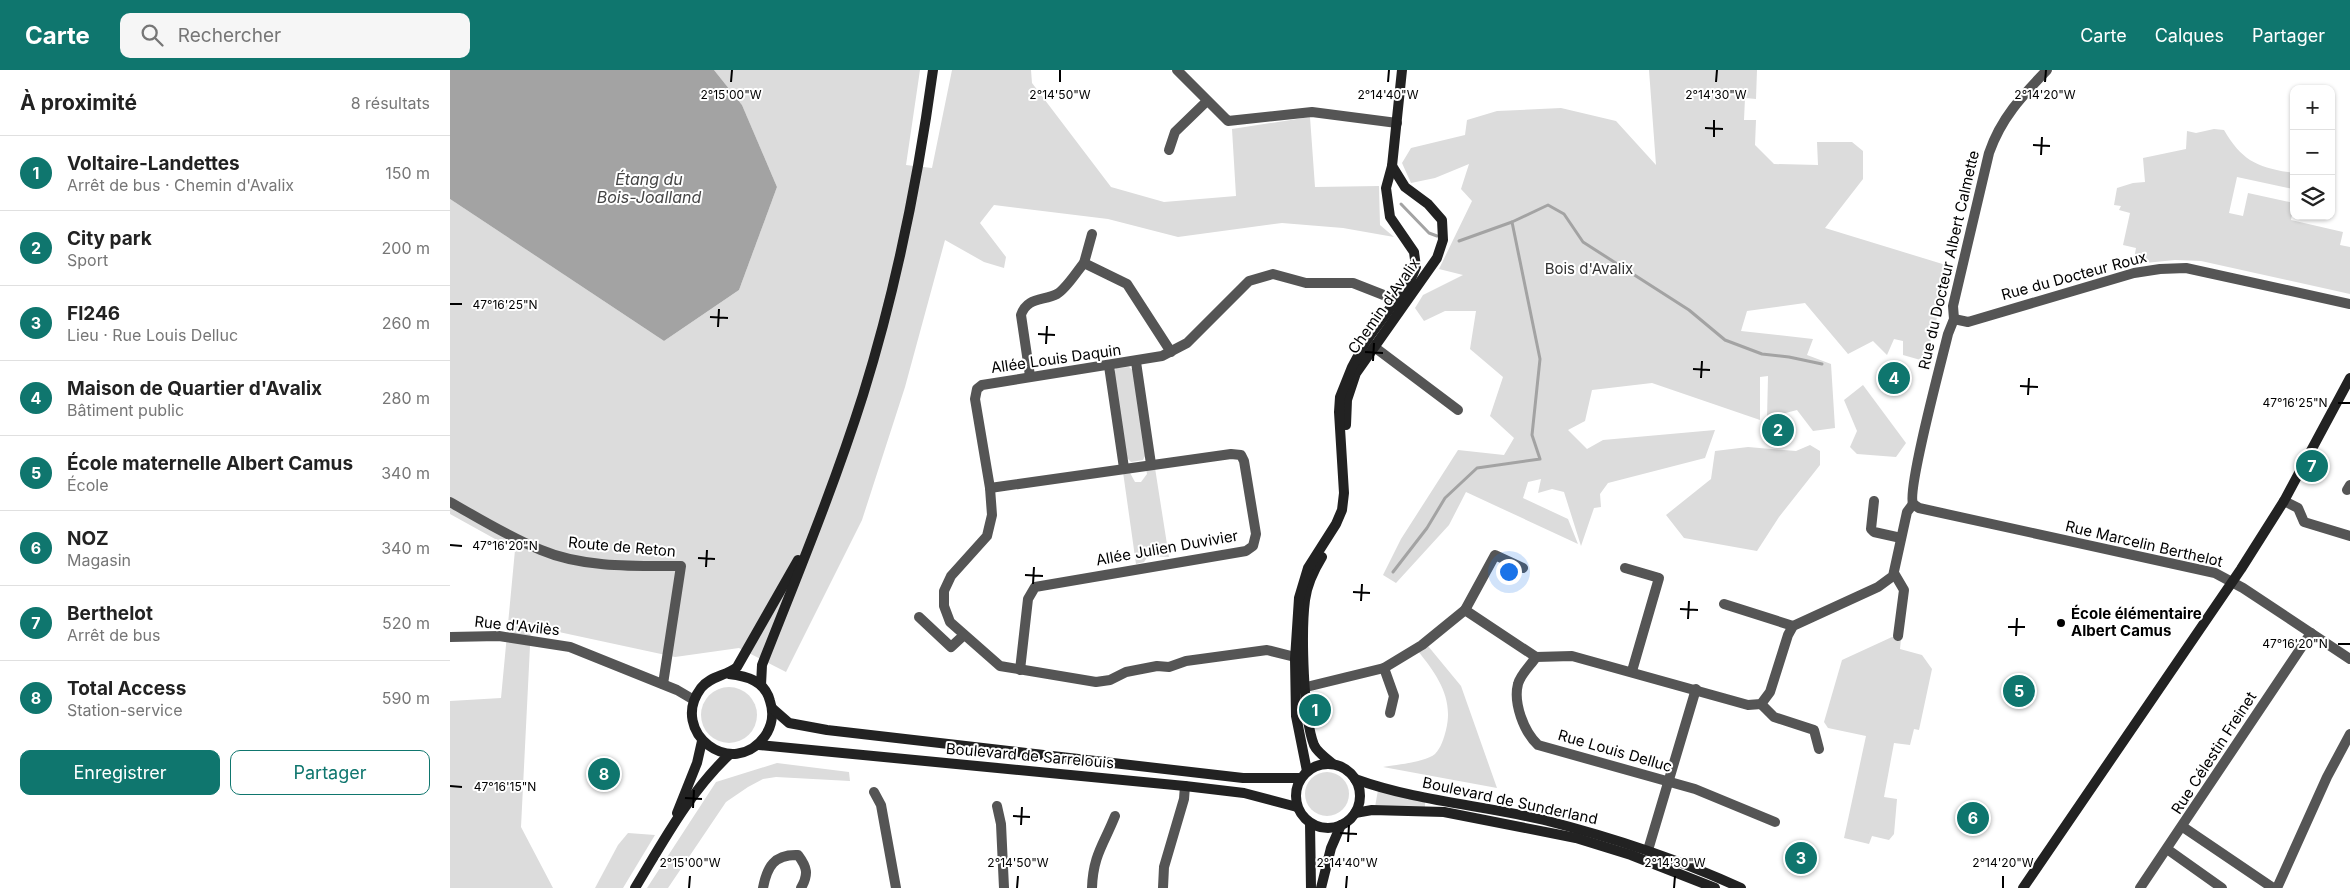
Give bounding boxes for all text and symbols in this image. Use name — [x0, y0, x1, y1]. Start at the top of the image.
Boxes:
search box — [120, 13, 470, 58]
text: Carte — [25, 21, 90, 50]
icon: search — [138, 21, 166, 49]
text: Rechercher — [178, 24, 281, 47]
text: Carte — [2080, 25, 2127, 46]
text: Calques — [2155, 25, 2224, 46]
text: Partager — [2252, 25, 2325, 46]
map controls — [2290, 85, 2335, 220]
button: + — [2290, 85, 2335, 130]
text: 2°15'00"W — [700, 87, 762, 102]
text: 2°14'50"W — [1029, 87, 1091, 102]
text: 2°14'40"W — [1357, 87, 1419, 102]
text: 2°14'30"W — [1685, 87, 1747, 102]
text: 2°14'20"W — [2014, 87, 2076, 102]
text: À proximité — [20, 90, 137, 115]
text: 8 résultats — [351, 93, 430, 113]
button: − — [2290, 130, 2335, 175]
street label: Rue du Docteur Albert Calmette — [1914, 148, 1983, 371]
text: Voltaire-Landettes — [67, 152, 240, 175]
text: 1 — [33, 163, 39, 183]
text: 150 m — [385, 163, 430, 183]
water label: Étang du Bois-Joalland — [597, 169, 701, 207]
text: Arrêt de bus · Chemin d'Avalix — [67, 175, 294, 195]
button: layers — [2290, 175, 2335, 220]
text: City park — [67, 227, 152, 250]
text: 2 — [31, 238, 41, 258]
text: 200 m — [382, 238, 430, 258]
street label: Rue du Docteur Roux — [1999, 247, 2149, 304]
text: Sport — [67, 250, 108, 270]
street label: Chemin d'Avalix — [1344, 254, 1424, 357]
park label: Bois d'Avalix — [1545, 259, 1633, 278]
text: 47°16'25"N — [472, 297, 538, 312]
text: Fl246 — [67, 302, 120, 325]
text: 3 — [31, 313, 41, 333]
text: 260 m — [382, 313, 430, 333]
text: Lieu · Rue Louis Delluc — [67, 325, 238, 345]
street label: Allée Louis Daquin — [990, 340, 1122, 377]
pin: 4 — [1878, 359, 1910, 397]
text: Maison de Quartier d'Avalix — [67, 377, 322, 400]
text: 4 — [31, 388, 41, 408]
text: 280 m — [382, 388, 430, 408]
text: 47°16'25"N — [2262, 395, 2328, 410]
text: Bâtiment public — [67, 400, 184, 420]
pin: 2 — [1762, 411, 1794, 449]
pin: 7 — [2296, 447, 2328, 485]
text: École maternelle Albert Camus — [67, 452, 353, 475]
text: 5 — [31, 463, 41, 483]
text: 340 m — [381, 463, 430, 483]
text: École — [67, 475, 109, 495]
street label: Rue Marcelin Berthelot — [2064, 516, 2225, 571]
street label: Allée Julien Duvivier — [1094, 526, 1240, 569]
text: NOZ — [67, 527, 109, 550]
street label: Route de Reton — [567, 532, 677, 561]
text: 6 — [31, 538, 41, 558]
text: 340 m — [381, 538, 430, 558]
text: 47°16'20"N — [472, 538, 538, 553]
text: Magasin — [67, 550, 131, 570]
your location — [1496, 559, 1522, 585]
text: Berthelot — [67, 602, 153, 625]
place label: École élémentaire Albert Camus — [2071, 604, 2202, 640]
street label: Rue d'Avilès — [473, 612, 561, 639]
text: 7 — [31, 613, 41, 633]
text: 520 m — [382, 613, 430, 633]
marker: École élémentaire Albert Camus — [2055, 617, 2067, 629]
text: Arrêt de bus — [67, 625, 160, 645]
text: 47°16'20"N — [2262, 636, 2328, 651]
pin: 5 — [2003, 672, 2035, 710]
text: Total Access — [67, 677, 186, 700]
text: 8 — [31, 688, 41, 708]
text: 590 m — [382, 688, 430, 708]
street label: Rue Célestin Freinet — [2167, 688, 2260, 817]
pin: 1 — [1299, 691, 1331, 729]
text: Station-service — [67, 700, 182, 720]
street label: Rue Louis Delluc — [1556, 725, 1674, 776]
street label: Boulevard de Sarrelouis — [945, 739, 1115, 772]
button: Enregistrer — [20, 750, 220, 795]
button: Partager — [230, 750, 430, 795]
pin: 8 — [588, 755, 620, 793]
street label: Boulevard de Sunderland — [1421, 773, 1600, 828]
text: 47°16'15"N — [474, 779, 536, 794]
pin: 6 — [1957, 799, 1989, 837]
pin: 3 — [1785, 839, 1817, 877]
text: 2°15'00"W — [659, 855, 721, 870]
text: 2°14'50"W — [987, 855, 1049, 870]
text: 2°14'40"W — [1316, 855, 1378, 870]
text: 2°14'30"W — [1644, 855, 1706, 870]
text: 2°14'20"W — [1972, 855, 2034, 870]

